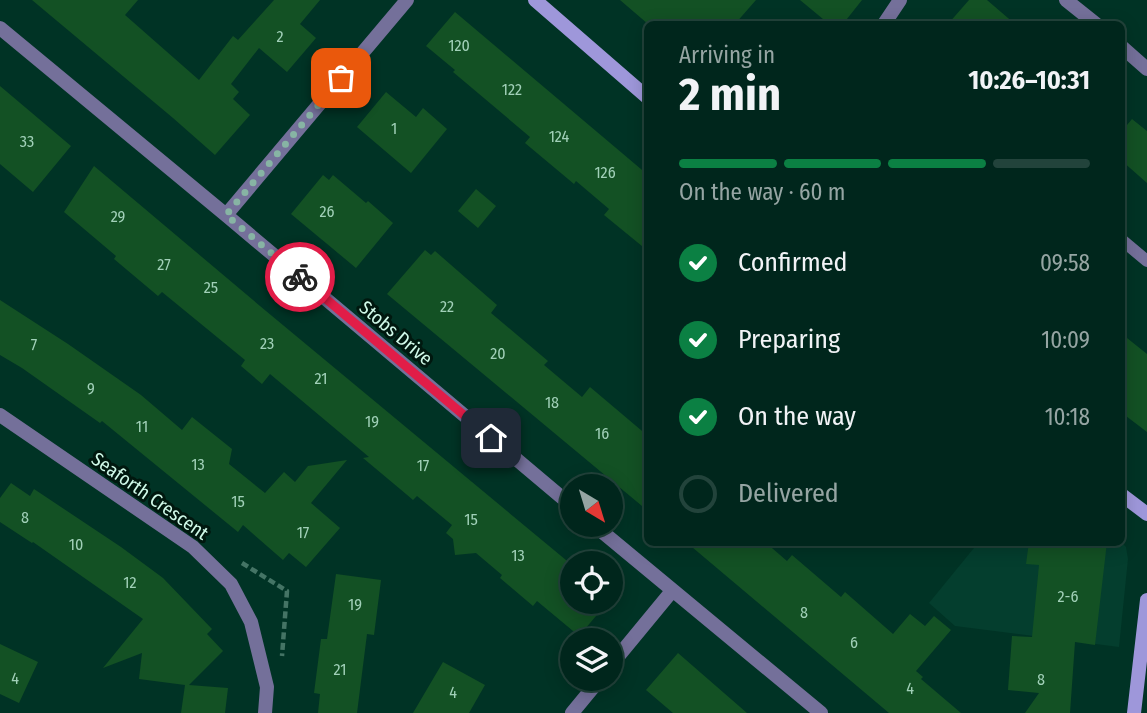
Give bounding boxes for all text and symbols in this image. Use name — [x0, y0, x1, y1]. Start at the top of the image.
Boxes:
house number: 2 — [276, 27, 284, 46]
house number: 120 — [448, 36, 470, 55]
text: Arriving in — [679, 41, 775, 69]
pin — [311, 48, 371, 108]
icon: bag — [322, 59, 360, 97]
text: 10:26–10:31 — [968, 65, 1090, 96]
text: 2 min — [679, 67, 781, 122]
house number: 122 — [502, 80, 522, 99]
house number: 1 — [391, 119, 397, 138]
house number: 124 — [549, 127, 570, 146]
house number: 33 — [20, 132, 34, 151]
house number: 126 — [594, 163, 616, 182]
text: On the way · 60 m — [679, 178, 846, 206]
house number: 26 — [320, 202, 335, 221]
house number: 29 — [111, 207, 126, 226]
courier — [265, 242, 335, 312]
icon: check — [679, 244, 717, 282]
text: Confirmed — [738, 247, 848, 278]
text: 09:58 — [1040, 249, 1090, 277]
house number: 27 — [157, 255, 171, 274]
icon: bike — [281, 258, 319, 296]
house number: 25 — [204, 278, 218, 297]
street label: Stobs Drive — [355, 296, 437, 370]
house number: 22 — [440, 297, 454, 316]
icon: check — [679, 321, 717, 359]
text: Preparing — [738, 324, 840, 355]
text: 10:09 — [1041, 326, 1090, 354]
house number: 23 — [260, 334, 274, 353]
house number: 7 — [31, 335, 38, 354]
house number: 20 — [490, 344, 506, 363]
house number: 21 — [315, 369, 327, 388]
house number: 9 — [87, 379, 95, 398]
house number: 18 — [545, 393, 559, 412]
icon: check — [679, 398, 717, 436]
text: On the way — [738, 401, 856, 432]
text: 10:18 — [1045, 403, 1090, 431]
pin — [461, 408, 521, 468]
house number: 19 — [365, 412, 379, 431]
house number: 11 — [136, 417, 148, 436]
icon: home — [472, 419, 510, 457]
house number: 16 — [595, 424, 609, 443]
street label: Seaforth Crescent — [87, 447, 213, 545]
house number: 13 — [191, 455, 205, 474]
house number: 17 — [417, 456, 430, 475]
north arrow — [560, 474, 623, 537]
map controls — [560, 474, 623, 691]
text: Delivered — [738, 478, 839, 509]
house number: 15 — [231, 492, 245, 511]
house number: 8 — [21, 508, 29, 527]
house number: 15 — [464, 510, 478, 529]
house number: 17 — [297, 523, 310, 542]
house number: 10 — [69, 535, 83, 554]
house number: 13 — [511, 546, 525, 565]
button: locate — [560, 551, 623, 614]
house number: 12 — [123, 573, 137, 592]
house number: 2-6 — [1058, 587, 1079, 606]
house number: 19 — [348, 595, 362, 614]
house number: 8 — [800, 603, 808, 622]
button: layers — [560, 628, 623, 691]
house number: 6 — [850, 633, 858, 652]
house number: 21 — [334, 660, 346, 679]
house number: 4 — [11, 669, 19, 688]
house number: 8 — [1037, 670, 1045, 689]
house number: 4 — [906, 679, 914, 698]
house number: 4 — [449, 683, 457, 702]

